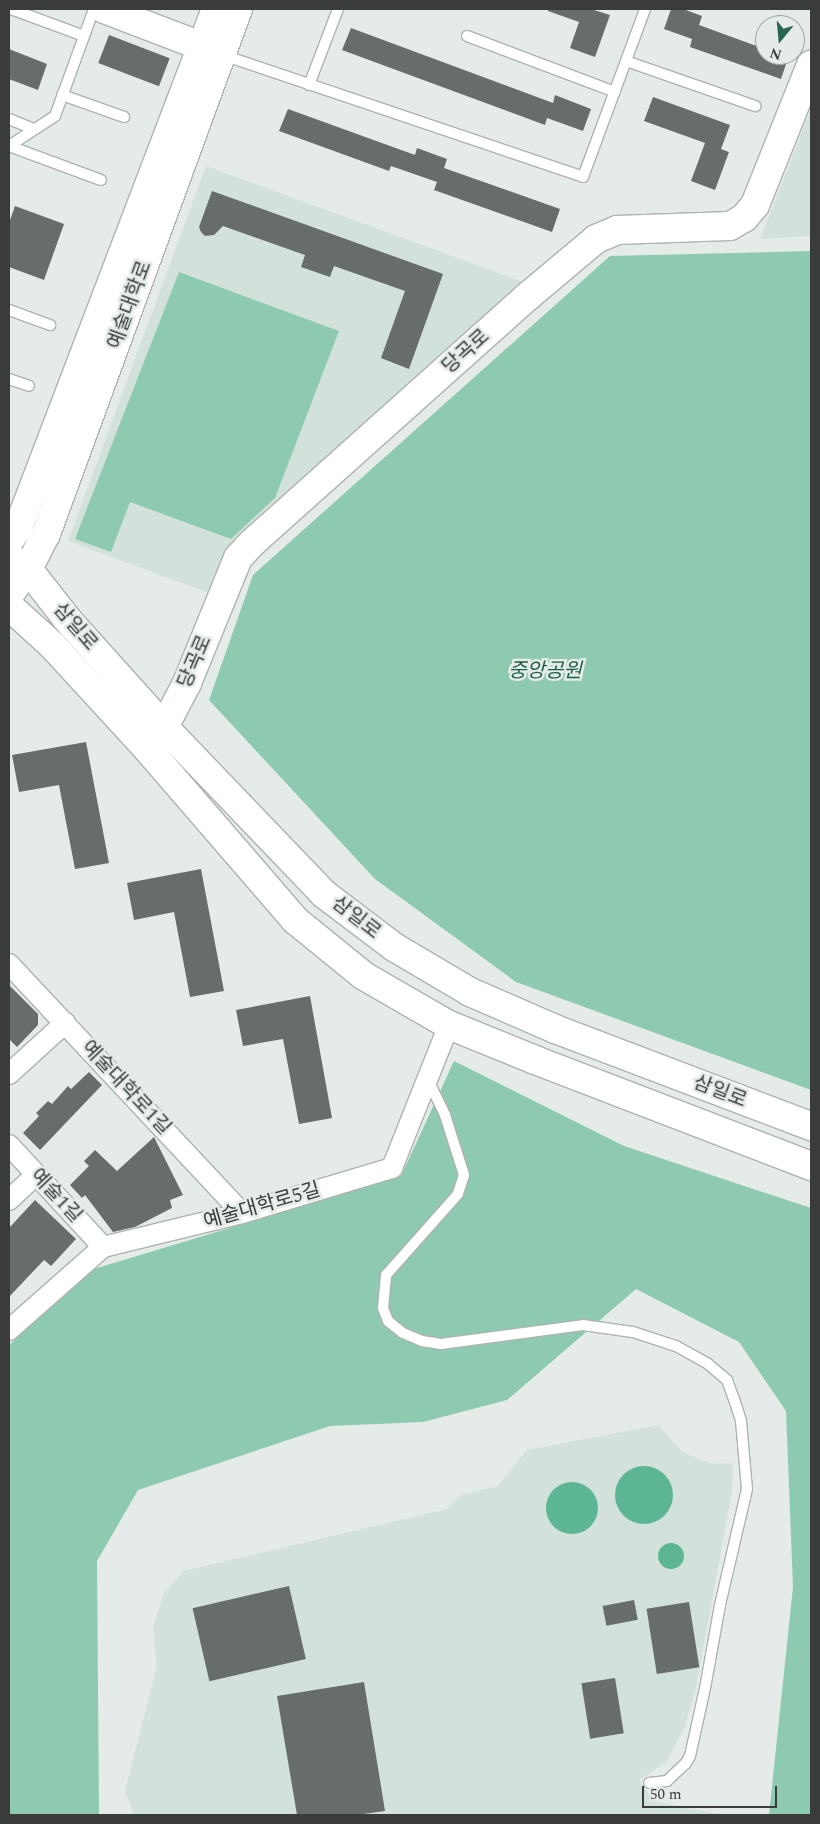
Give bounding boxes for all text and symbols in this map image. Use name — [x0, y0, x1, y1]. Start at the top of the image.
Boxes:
north arrow — [755, 15, 805, 65]
text: N — [767, 42, 784, 66]
street label: 예술대학로 — [103, 258, 157, 352]
street label: 당곡로 — [437, 325, 495, 379]
street label: 삼일로 — [48, 598, 102, 656]
street label: 당곡로 — [173, 632, 217, 692]
park label: 중앙공원 — [508, 659, 582, 683]
street label: 삼일로 — [327, 892, 385, 944]
street label: 예술대학로1길 — [76, 1036, 176, 1140]
street label: 삼일로 — [690, 1071, 750, 1113]
street label: 예술1길 — [25, 1164, 87, 1228]
street label: 예술대학로5길 — [201, 1178, 323, 1234]
scale bar — [645, 1776, 780, 1808]
text: 50 m — [650, 1783, 682, 1806]

